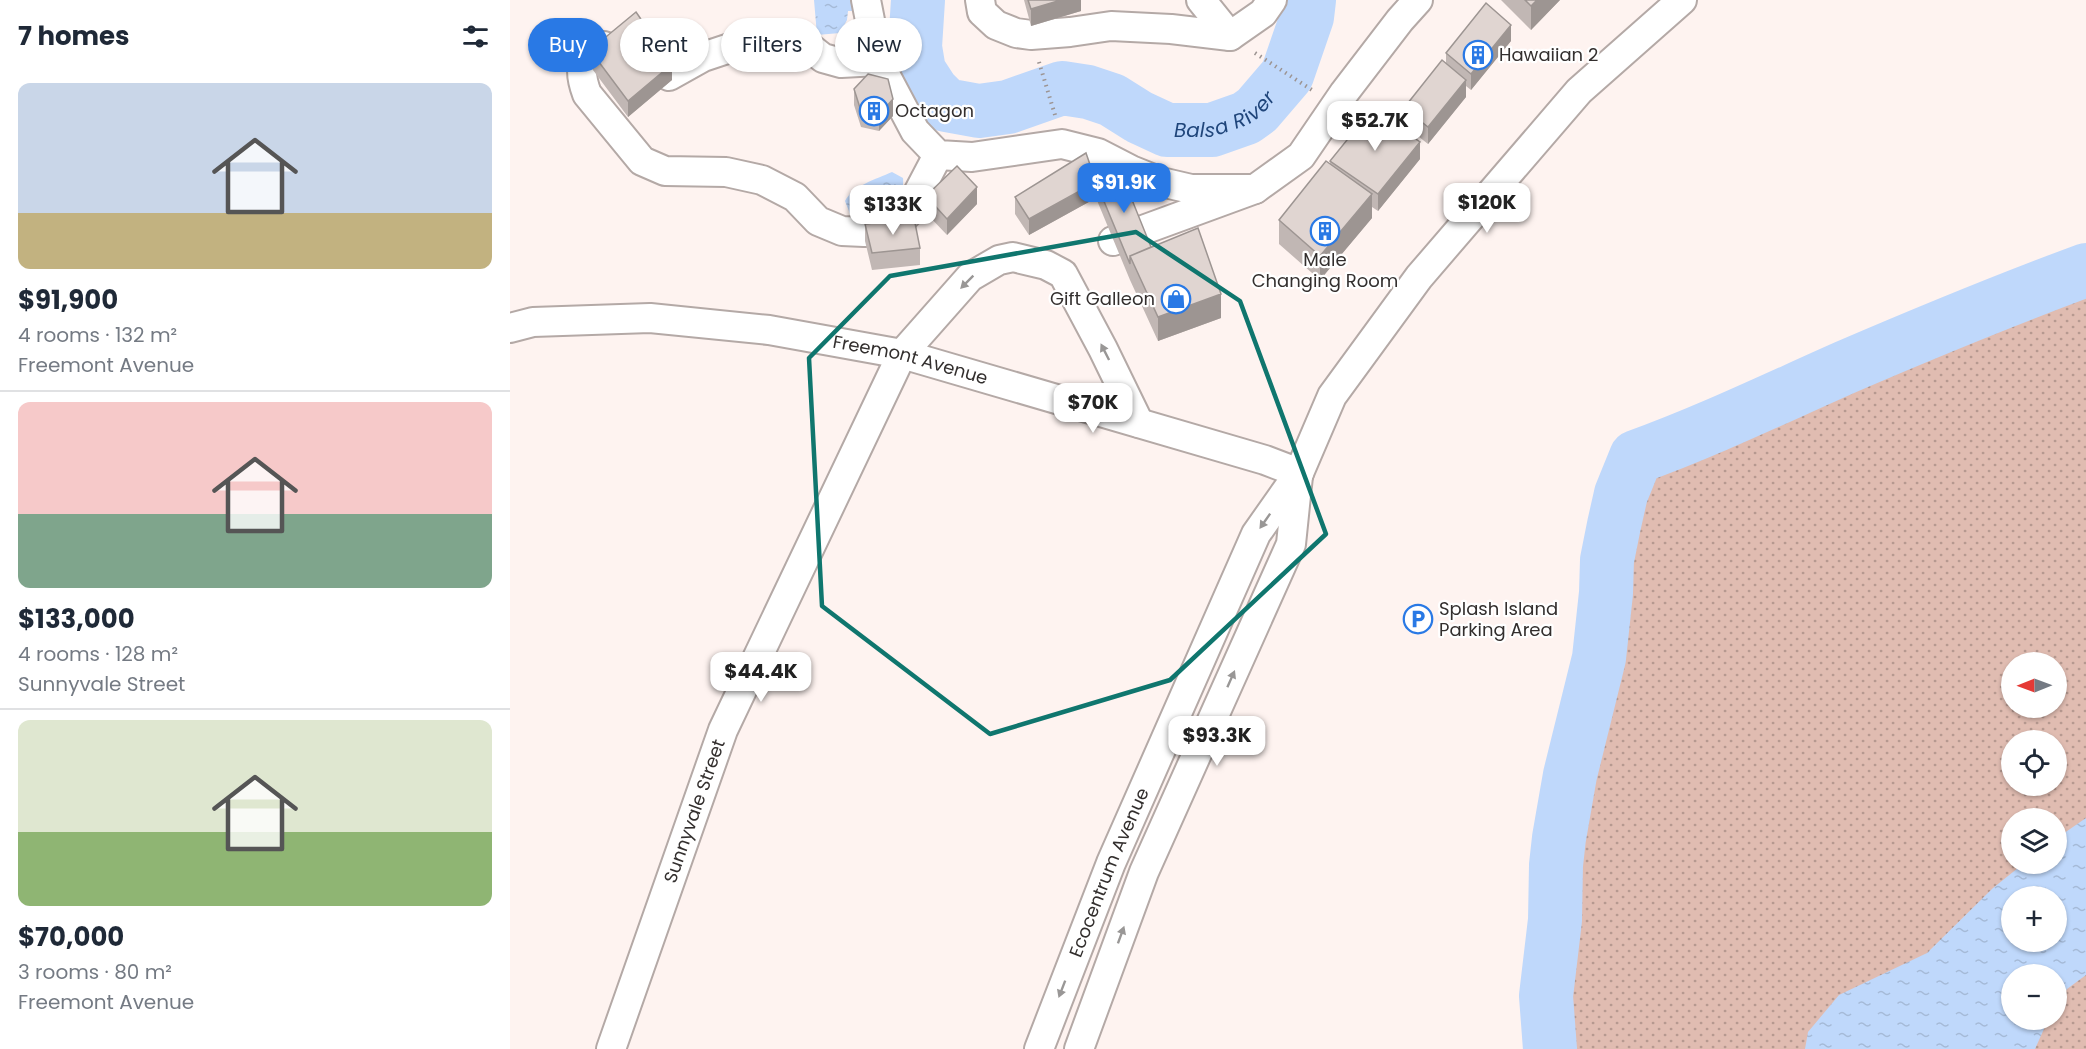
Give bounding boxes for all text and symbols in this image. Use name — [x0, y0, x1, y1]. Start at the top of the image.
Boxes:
text: 7 homes — [18, 18, 130, 54]
chip: Buy — [528, 18, 608, 72]
chip: Rent — [620, 18, 709, 72]
chip: Filters — [721, 18, 823, 72]
chip: New — [835, 18, 922, 72]
icon: filters — [459, 20, 492, 53]
building icon: Hawaiian 2 — [1462, 39, 1494, 71]
place label: Hawaiian 2 — [1499, 42, 1598, 67]
water label: Balsa River — [1174, 84, 1282, 144]
building icon: Octagon — [858, 95, 890, 127]
place label: Octagon — [895, 98, 974, 123]
pin: $52.7K — [1326, 101, 1424, 152]
text: $52.7K — [1341, 106, 1409, 134]
icon: home — [201, 122, 309, 230]
pin: $91.9K — [1075, 163, 1173, 214]
text: $91.9K — [1092, 168, 1156, 196]
pin: $120K — [1445, 183, 1529, 234]
pin: $133K — [851, 185, 935, 236]
text: $120K — [1457, 188, 1517, 216]
text: $133K — [864, 190, 922, 218]
building icon: Male Changing Room — [1309, 215, 1341, 247]
place label: Male Changing Room — [1252, 247, 1398, 293]
one-way arrow — [959, 275, 974, 289]
text: $91,900 — [18, 282, 118, 318]
shop icon: Gift Galleon — [1160, 283, 1192, 315]
place label: Gift Galleon — [1050, 286, 1155, 311]
text: 4 rooms · 132 m² — [18, 321, 177, 349]
street label: Freemont Avenue — [831, 329, 991, 390]
one-way arrow — [1100, 343, 1109, 360]
text: Freemont Avenue — [18, 351, 194, 379]
pin: $70K — [1057, 383, 1129, 434]
text: $70K — [1068, 388, 1118, 416]
icon: home — [201, 441, 309, 549]
one-way arrow — [1260, 513, 1271, 529]
place label: Splash Island Parking Area — [1439, 596, 1558, 642]
text: $133,000 — [18, 601, 135, 637]
parking icon: Splash Island Parking Area — [1402, 603, 1434, 635]
text: 4 rooms · 128 m² — [18, 640, 178, 668]
pin: $44.4K — [712, 652, 810, 703]
north arrow — [2001, 652, 2067, 718]
map controls — [2001, 652, 2067, 1030]
text: $44.4K — [724, 657, 798, 685]
text: Sunnyvale Street — [18, 670, 185, 698]
one-way arrow — [1226, 670, 1235, 687]
pin: $93.3K — [1168, 716, 1266, 767]
text: $93.3K — [1182, 721, 1252, 749]
button: locate — [2001, 730, 2067, 796]
street label: Sunnyvale Street — [657, 736, 731, 886]
icon: home — [201, 759, 309, 867]
street label: Ecocentrum Avenue — [1063, 784, 1155, 961]
button: layers — [2001, 808, 2067, 874]
button: + — [2001, 886, 2067, 952]
text: $70,000 — [18, 919, 124, 955]
one-way arrow — [1117, 926, 1126, 944]
text: 3 rooms · 80 m² — [18, 958, 172, 986]
button: − — [2001, 964, 2067, 1030]
one-way arrow — [1057, 980, 1067, 998]
text: Freemont Avenue — [18, 988, 194, 1016]

